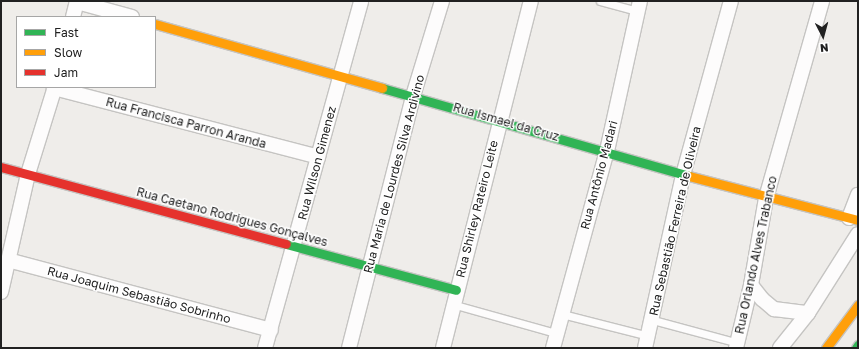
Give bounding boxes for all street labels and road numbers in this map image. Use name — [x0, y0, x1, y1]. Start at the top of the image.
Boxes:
street label: Rua Maria de Lourdes Silva Ardivino — [361, 73, 427, 275]
street label: Rua Francisca Parron Aranda — [104, 95, 268, 151]
street label: Rua Ismael da Cruz — [451, 100, 561, 144]
street label: Rua Wilson Gimenez — [295, 105, 339, 221]
street label: Rua Antônio Madari — [578, 119, 620, 231]
street label: Rua Sebastião Ferreira de Oliveira — [646, 125, 704, 317]
street label: Rua Shirley Rateiro Leite — [453, 139, 501, 279]
street label: Rua Orlando Alves Trabanco — [732, 175, 780, 335]
street label: Rua Caetano Rodrigues Gonçalves — [135, 185, 329, 249]
street label: Rua Joaquim Sebastião Sobrinho — [46, 264, 232, 326]

